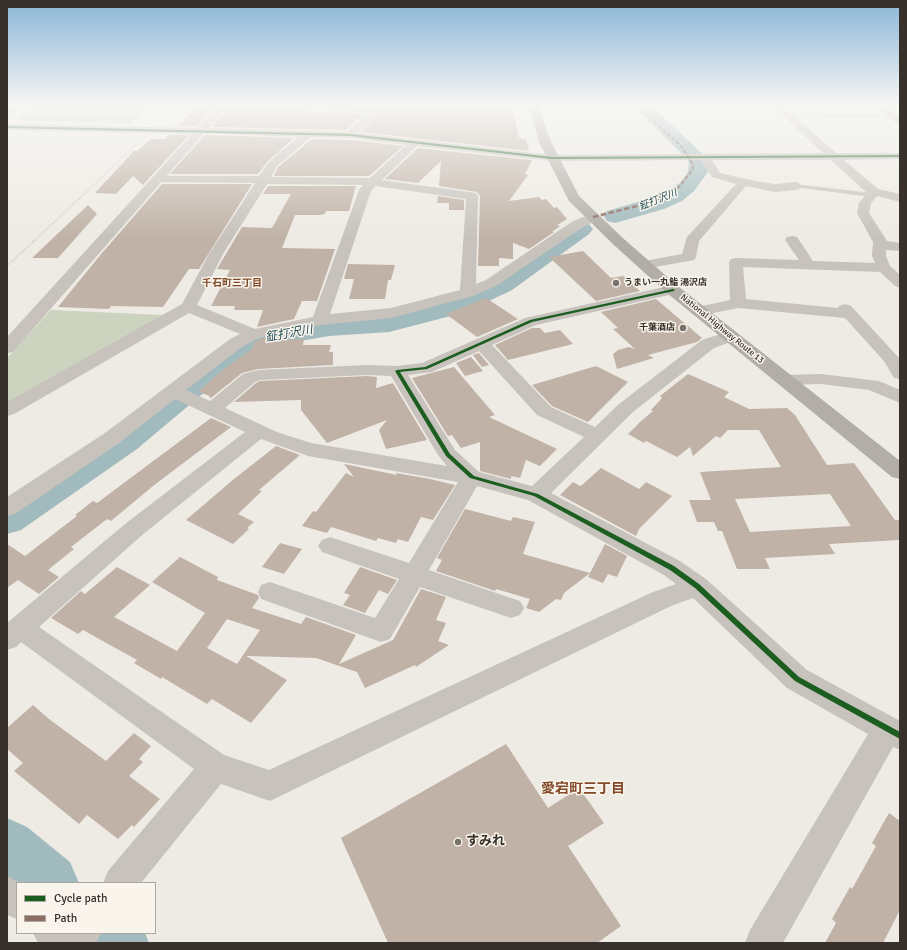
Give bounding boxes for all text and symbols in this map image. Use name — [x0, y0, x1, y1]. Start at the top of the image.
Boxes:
water label: 鉦打沢川 — [637, 187, 679, 213]
district label: 千石町三丁目 — [202, 277, 262, 289]
marker: うまい一丸鮨 湯沢店 — [611, 278, 621, 288]
place label: うまい一丸鮨 湯沢店 — [624, 278, 707, 288]
street label: National Highway Route 13 — [678, 292, 766, 366]
water label: 鉦打沢川 — [264, 323, 314, 345]
place label: 千葉酒店 — [639, 323, 675, 333]
marker: 千葉酒店 — [678, 323, 688, 333]
district label: 愛宕町三丁目 — [541, 781, 625, 797]
place label: すみれ — [466, 834, 505, 850]
marker: すみれ — [453, 837, 463, 847]
legend — [16, 882, 156, 934]
text: Cycle path — [54, 891, 107, 906]
text: Path — [54, 911, 77, 926]

